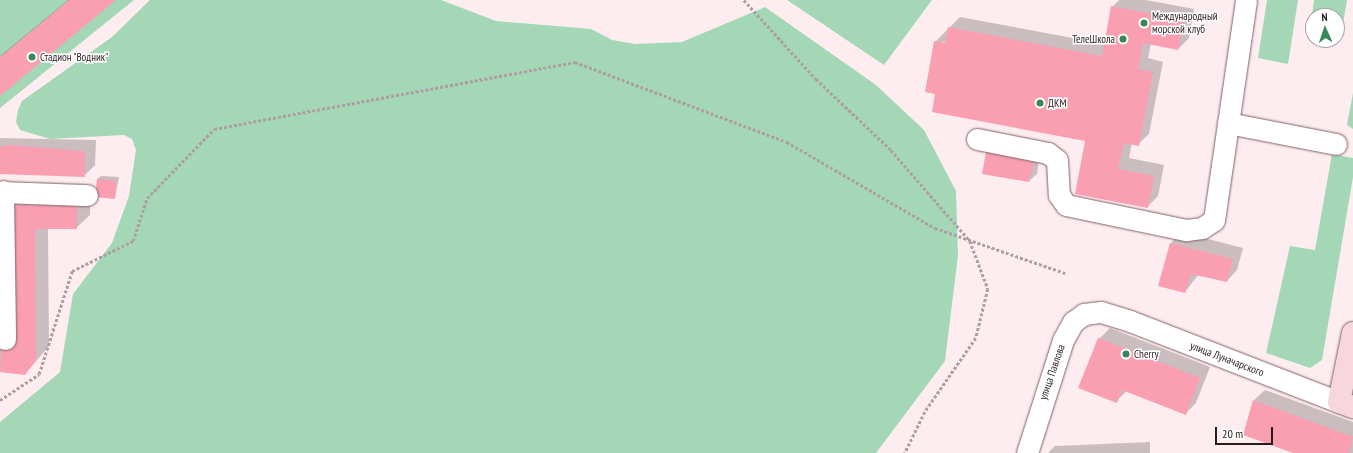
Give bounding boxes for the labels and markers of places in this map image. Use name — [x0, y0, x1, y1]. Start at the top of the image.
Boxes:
place label: Международный морской клуб — [1152, 10, 1218, 36]
marker: Международный морской клуб — [1139, 18, 1149, 28]
place label: ТелеШкола — [1072, 32, 1115, 46]
marker: ТелеШкола — [1118, 34, 1128, 44]
place label: Стадион "Водник" — [40, 50, 109, 64]
marker: Стадион "Водник" — [27, 52, 37, 62]
place label: ДКМ — [1048, 96, 1066, 110]
marker: ДКМ — [1035, 98, 1045, 108]
place label: Cherry — [1134, 347, 1159, 361]
marker: Cherry — [1121, 349, 1131, 359]

